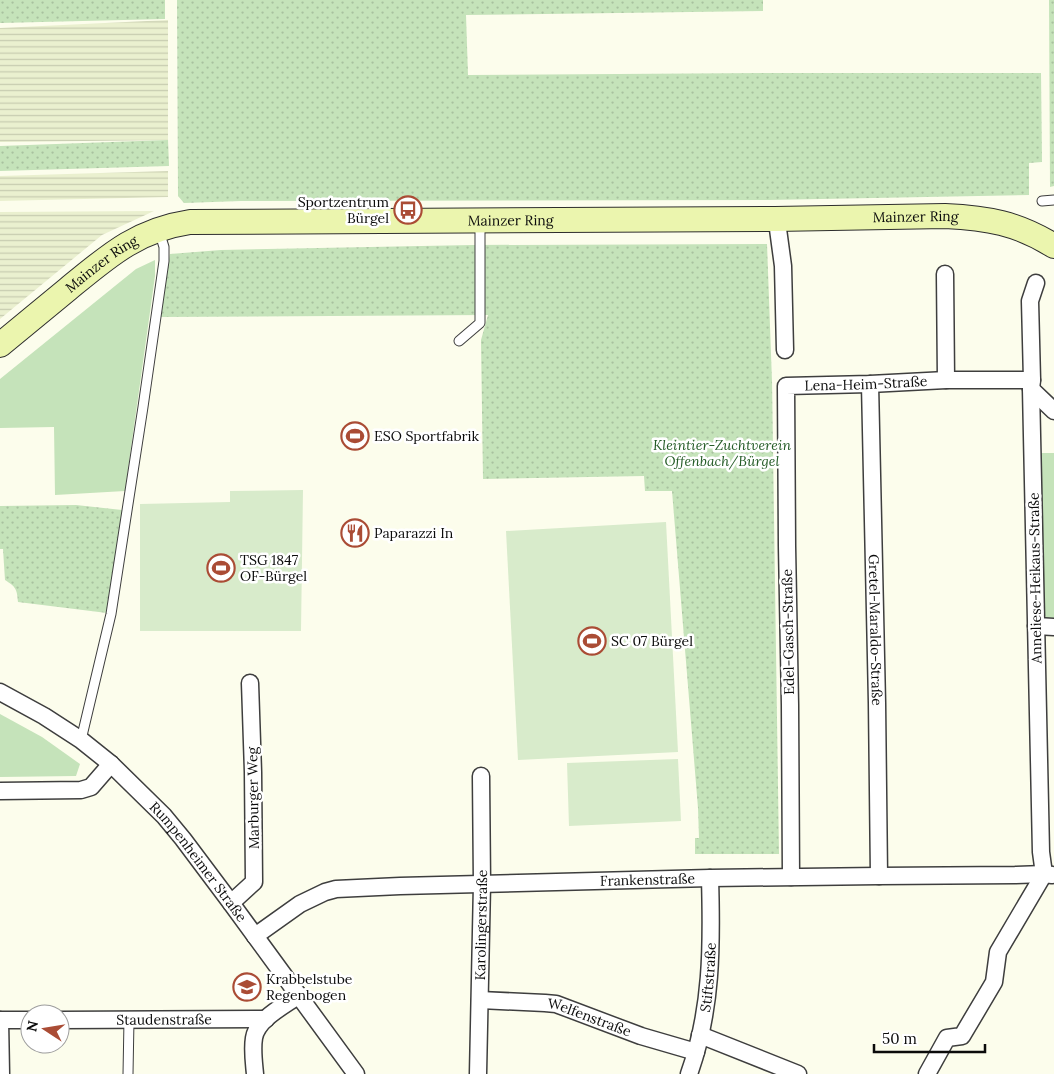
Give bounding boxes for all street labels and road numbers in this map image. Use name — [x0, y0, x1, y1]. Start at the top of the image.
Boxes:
street label: Mainzer Ring — [872, 207, 959, 226]
street label: Mainzer Ring — [468, 211, 554, 230]
street label: Mainzer Ring — [62, 231, 141, 297]
street label: Lena-Heim-Straße — [804, 372, 928, 395]
street label: Anneliese-Heikaus-Straße — [1024, 492, 1046, 665]
street label: Gretel-Maraldo-Straße — [865, 554, 886, 706]
street label: Edel-Gasch-Straße — [778, 569, 798, 695]
street label: Marburger Weg — [243, 746, 263, 849]
street label: Rumpenheimer Straße — [146, 798, 251, 926]
street label: Karolingerstraße — [471, 869, 491, 981]
street label: Frankenstraße — [600, 869, 696, 890]
street label: Stiftstraße — [696, 942, 720, 1013]
street label: Welfenstraße — [547, 994, 634, 1041]
street label: Staudenstraße — [116, 1010, 212, 1029]

